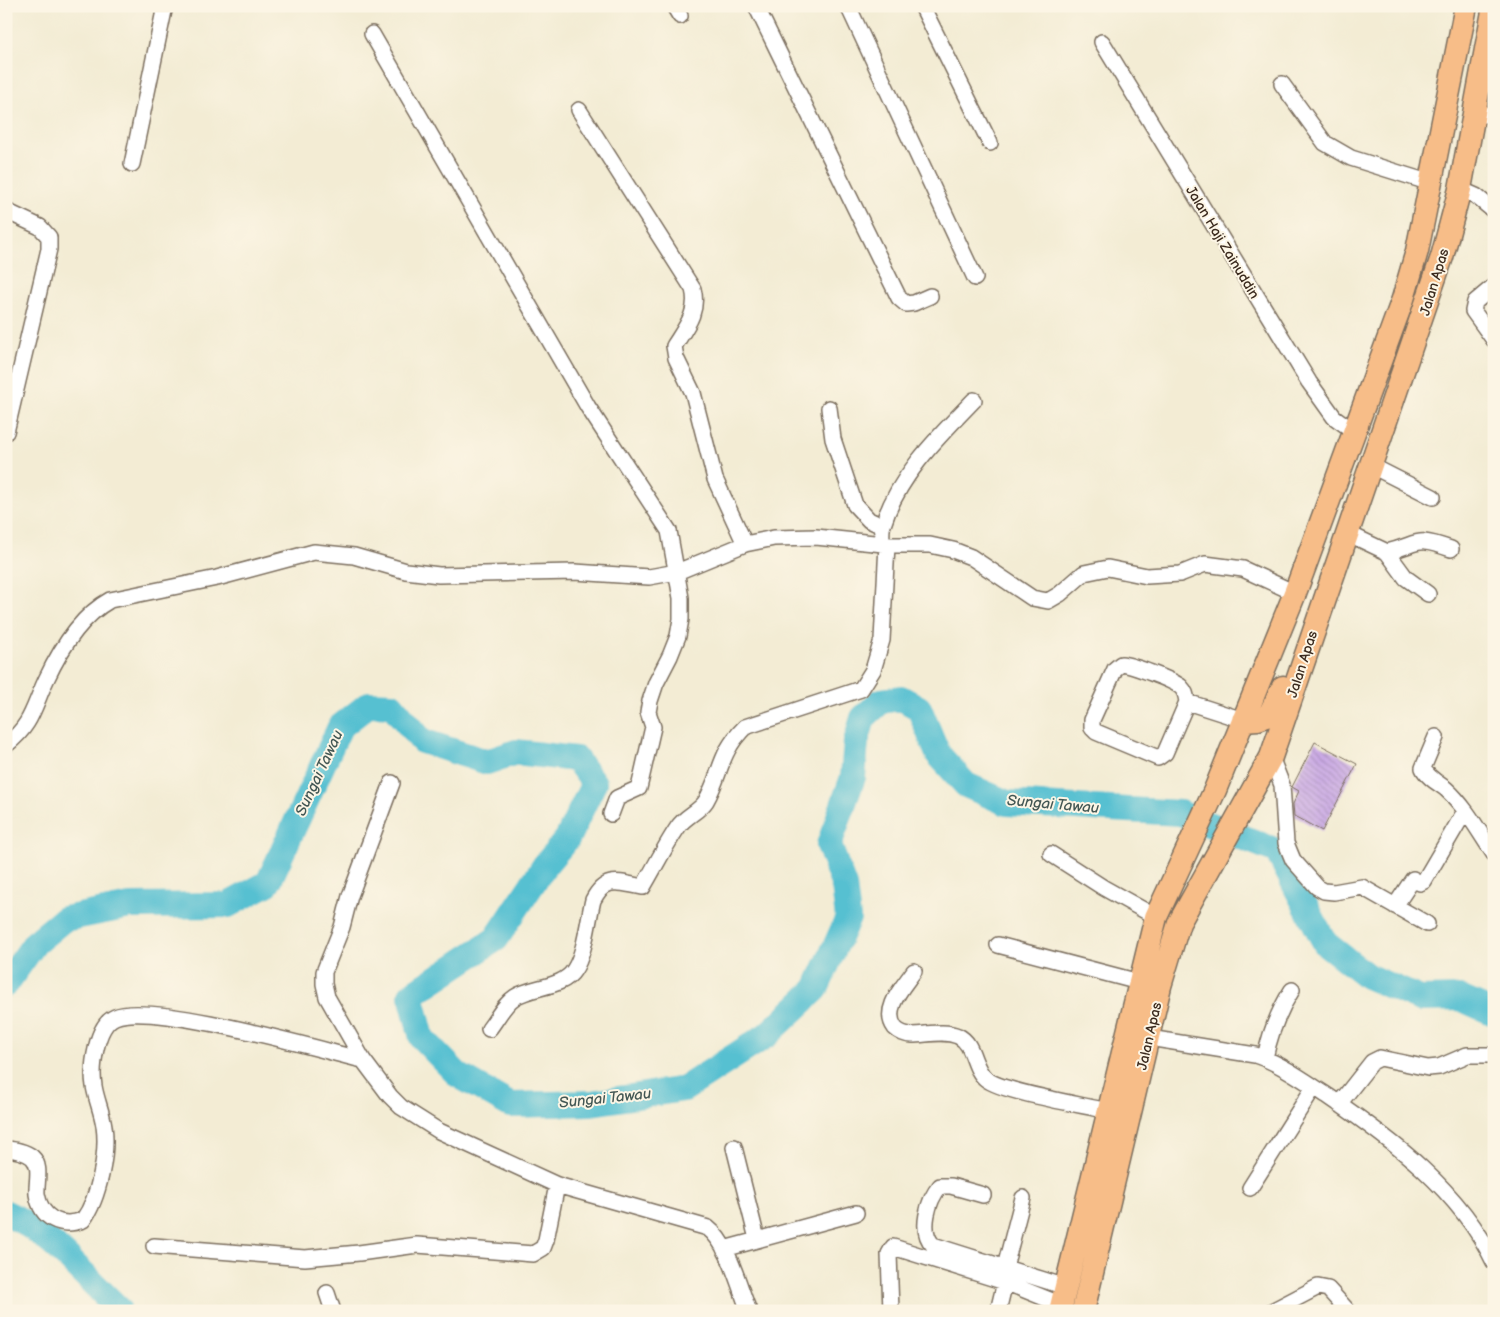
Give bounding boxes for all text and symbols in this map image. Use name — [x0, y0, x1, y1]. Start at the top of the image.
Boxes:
street label: Jalan Haji Zainuddin — [1182, 183, 1263, 302]
street label: Jalan Apas — [1416, 247, 1453, 318]
street label: Jalan Apas — [1284, 629, 1321, 700]
water label: Sungai Tawau — [291, 727, 348, 819]
water label: Sungai Tawau — [1006, 791, 1101, 818]
street label: Jalan Apas — [1133, 1000, 1166, 1072]
water label: Sungai Tawau — [558, 1084, 653, 1113]

